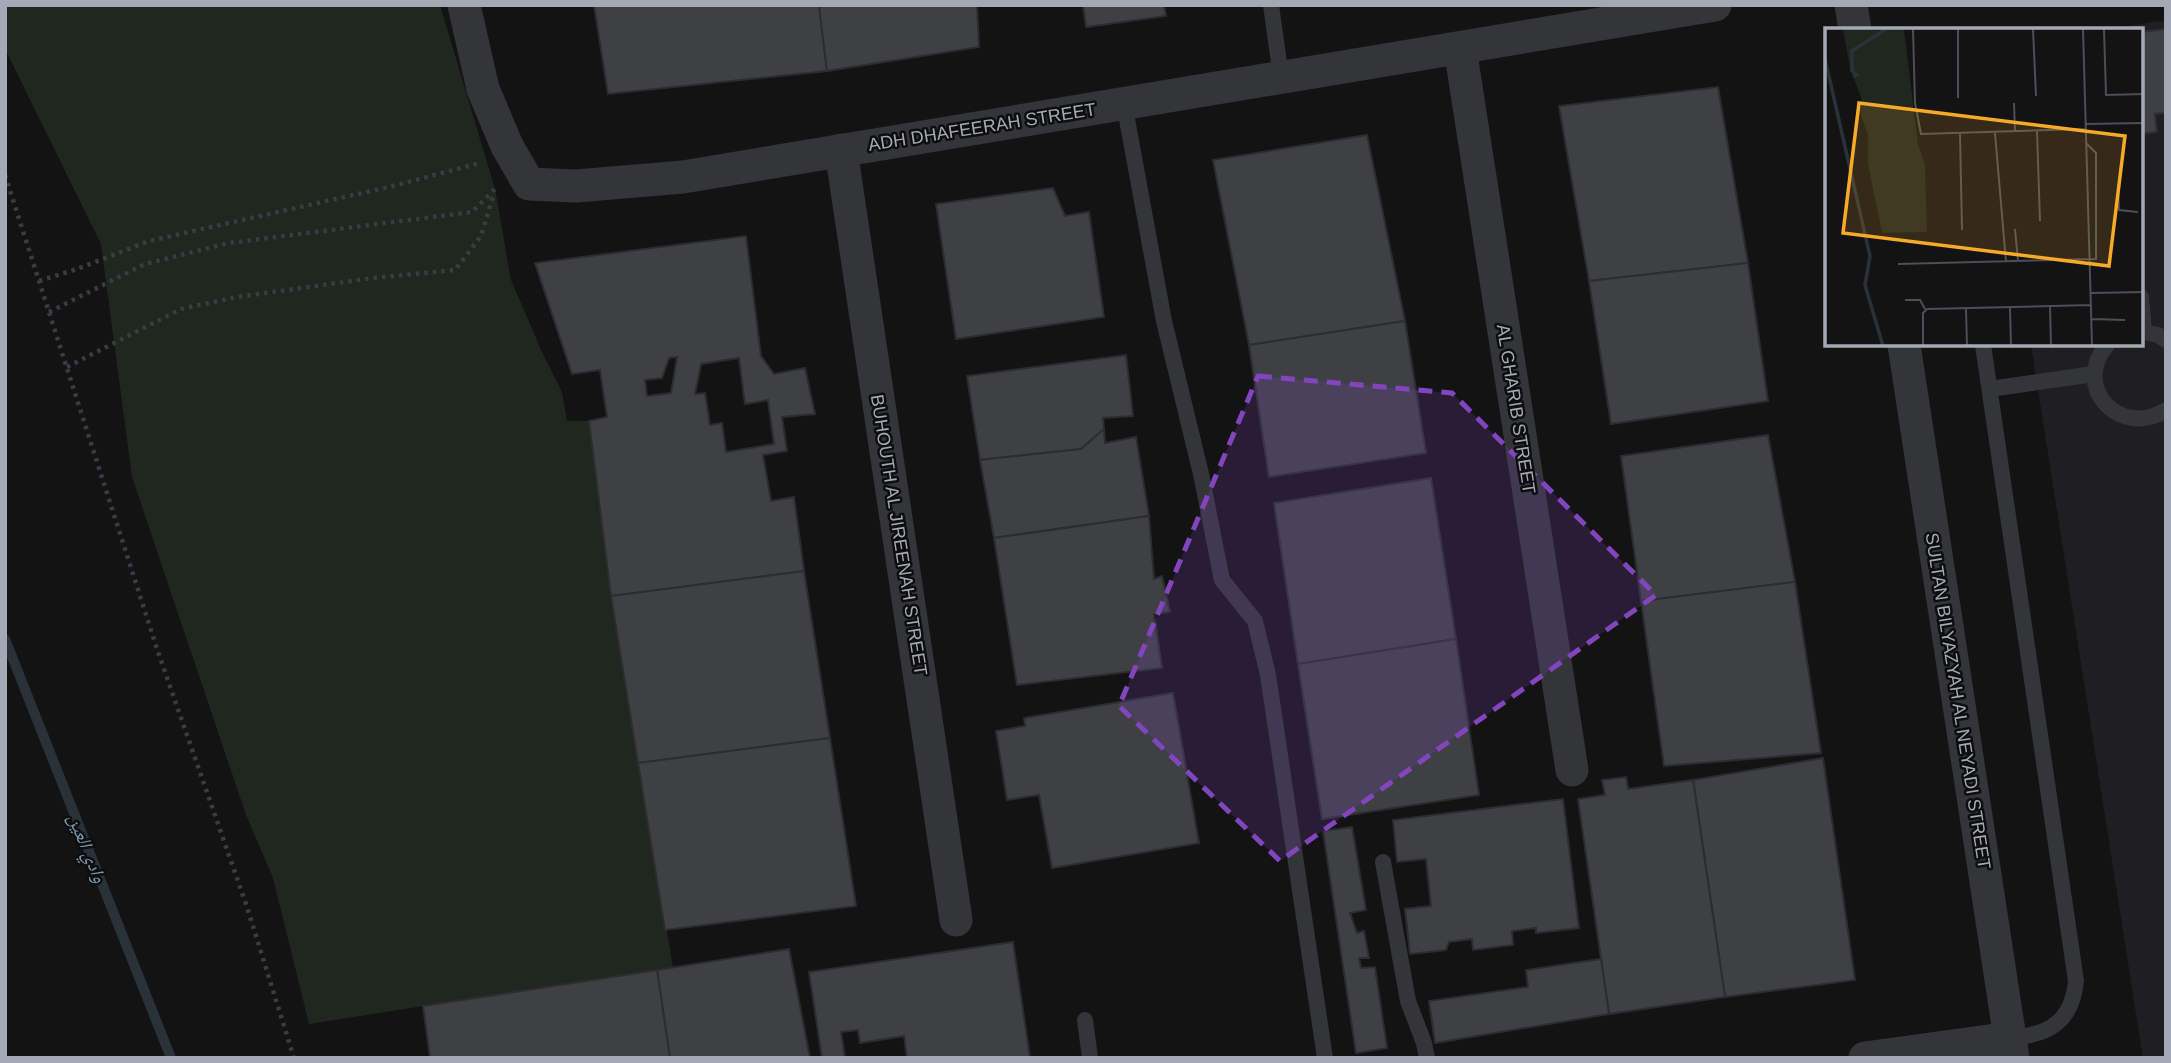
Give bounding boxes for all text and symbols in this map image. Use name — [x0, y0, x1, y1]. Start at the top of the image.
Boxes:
inset map — [1825, 28, 2143, 346]
street label: ADH DHAFEERAH STREET — [867, 99, 1097, 155]
street label: AL GHARIB STREET — [1493, 323, 1539, 495]
street label: BUHOUTH AL JIREENAH STREET — [867, 393, 931, 677]
street label: SULTAN BILYAZYAH AL NEYADI STREET — [1921, 531, 1995, 871]
water label: وادي العين — [60, 811, 111, 888]

